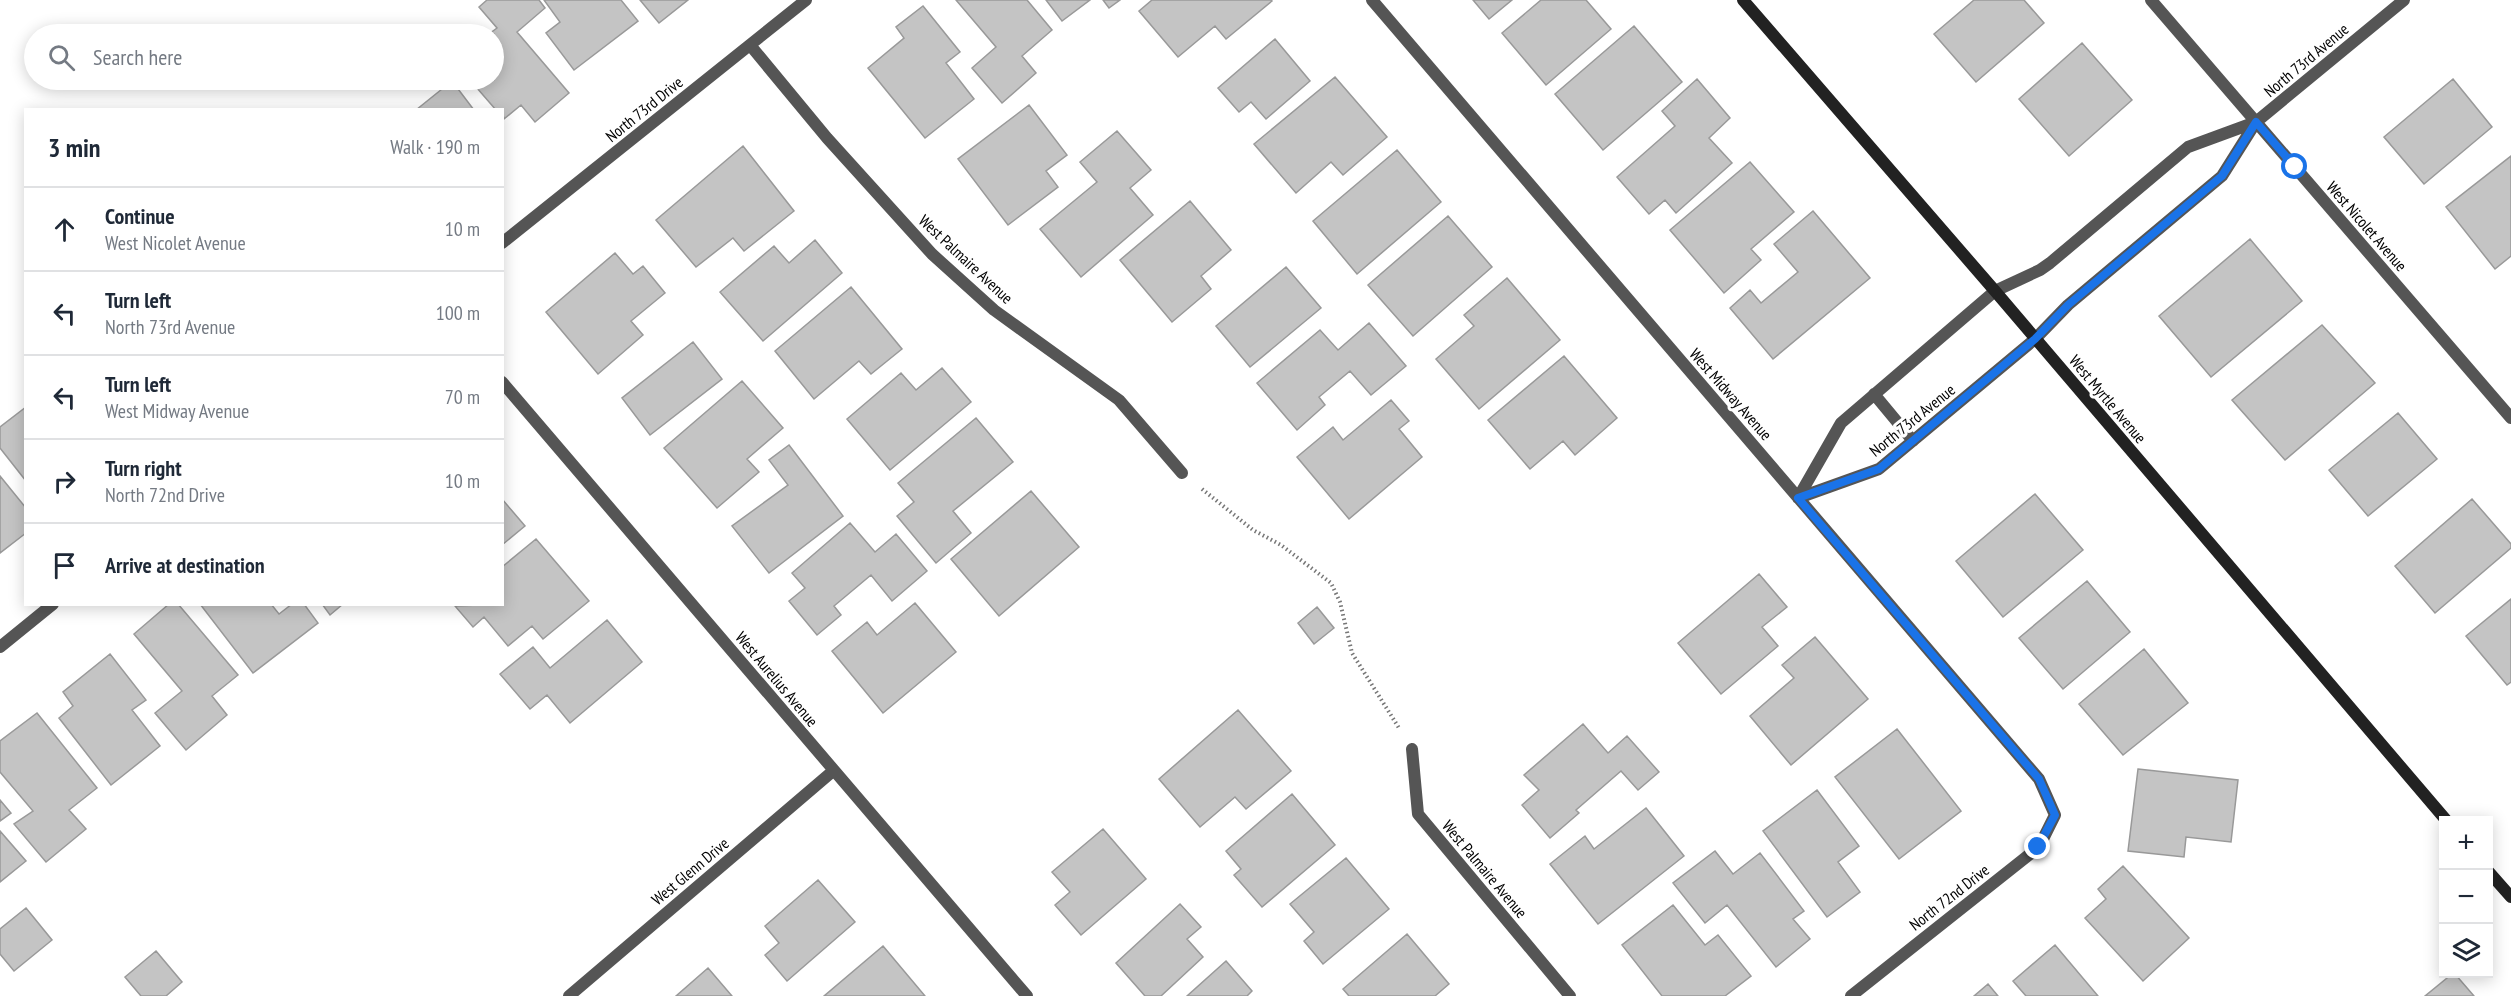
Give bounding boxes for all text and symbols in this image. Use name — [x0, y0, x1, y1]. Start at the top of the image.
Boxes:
street label: North 73rd Avenue — [2260, 19, 2352, 101]
search box — [24, 24, 504, 90]
icon: search — [45, 41, 78, 74]
text: Search here — [93, 43, 182, 71]
street label: North 73rd Drive — [601, 72, 687, 146]
text: 3 min — [48, 131, 101, 164]
text: Walk · 190 m — [390, 134, 480, 160]
route start — [2281, 153, 2307, 179]
street label: West Nicolet Avenue — [2323, 177, 2411, 275]
text: Continue — [105, 202, 175, 230]
street label: West Palmaire Avenue — [915, 210, 1017, 308]
icon: ahead — [48, 213, 81, 246]
text: 10 m — [445, 216, 480, 242]
text: West Nicolet Avenue — [105, 230, 246, 256]
text: Turn left — [105, 286, 171, 314]
icon: left — [48, 297, 81, 330]
text: 100 m — [436, 300, 480, 326]
text: North 73rd Avenue — [105, 314, 235, 340]
street label: West Midway Avenue — [1686, 344, 1776, 444]
street label: West Myrtle Avenue — [2065, 351, 2151, 447]
text: Turn left — [105, 370, 171, 398]
street label: North 73rd Avenue — [1865, 379, 1959, 461]
icon: left — [48, 381, 81, 414]
text: 70 m — [445, 384, 480, 410]
text: West Midway Avenue — [105, 398, 249, 424]
text: Turn right — [105, 454, 182, 482]
icon: right — [48, 465, 81, 498]
text: 10 m — [445, 468, 480, 494]
text: North 72nd Drive — [105, 482, 225, 508]
icon: arrive — [48, 549, 81, 582]
text: Arrive at destination — [105, 551, 265, 579]
street label: West Aurelius Avenue — [731, 627, 823, 731]
street label: West Palmaire Avenue — [1438, 816, 1532, 922]
map controls — [2439, 816, 2493, 978]
button: + — [2439, 816, 2493, 870]
street label: West Glenn Drive — [647, 833, 733, 909]
route end — [2024, 833, 2050, 859]
street label: North 72nd Drive — [1905, 860, 1993, 934]
button: − — [2439, 870, 2493, 924]
button: layers — [2439, 924, 2493, 978]

